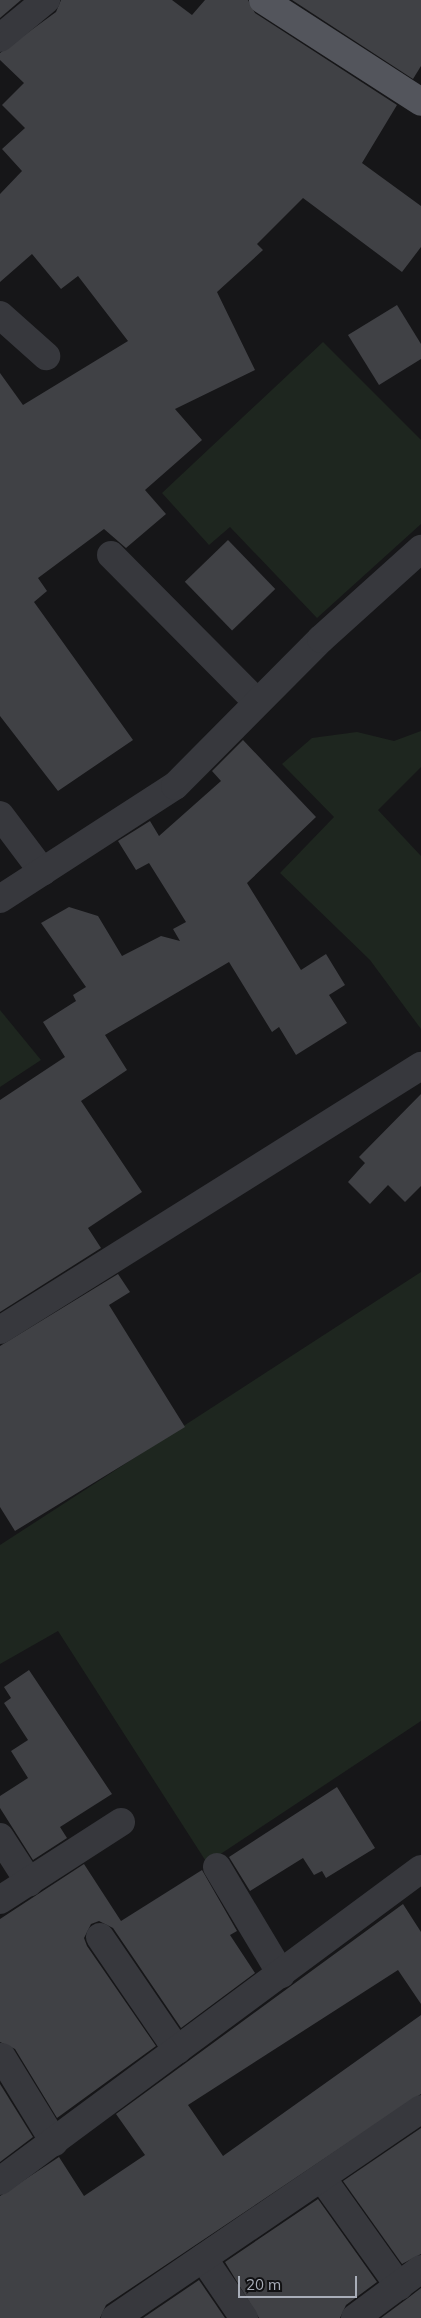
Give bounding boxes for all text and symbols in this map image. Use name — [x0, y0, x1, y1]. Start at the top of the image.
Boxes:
scale bar — [241, 2266, 360, 2298]
text: 20 m — [246, 2275, 281, 2294]

